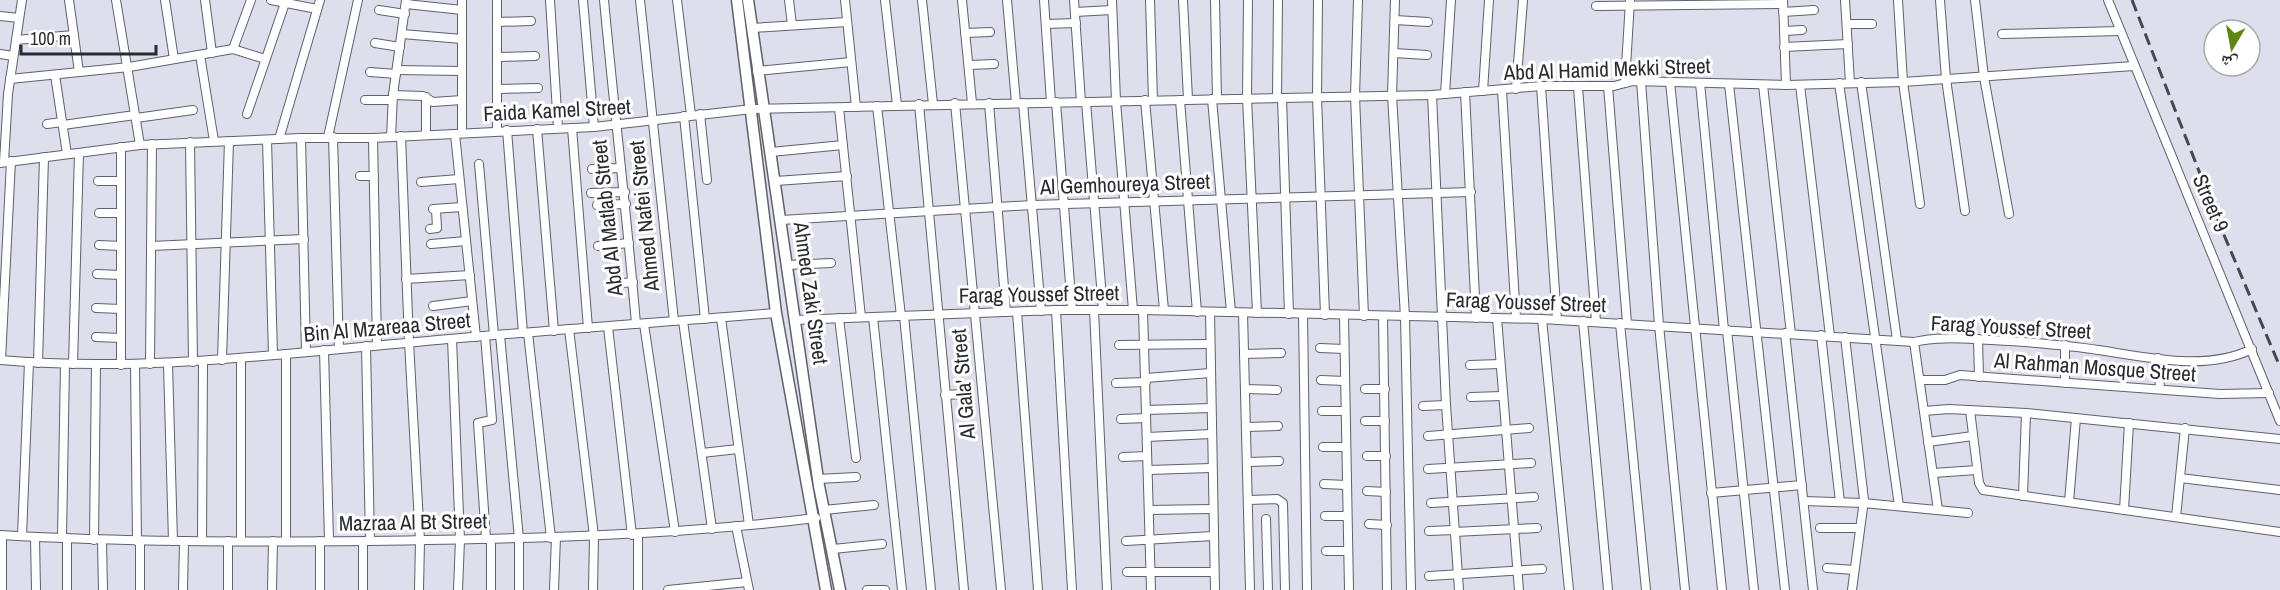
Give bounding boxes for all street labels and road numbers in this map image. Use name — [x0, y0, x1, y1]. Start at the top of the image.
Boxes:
street label: Abd Al Hamid Mekki Street — [1502, 51, 1711, 87]
street label: Faida Kamel Street — [483, 92, 632, 128]
street label: Abd Al Matlab Street — [584, 138, 630, 299]
street label: Ahmed Nafei Street — [622, 139, 666, 294]
street label: Al Gemhoureya Street — [1038, 167, 1211, 201]
street label: Street 9 — [2186, 170, 2236, 236]
street label: Ahmed Zaki Street — [787, 219, 835, 366]
street label: Farag Youssef Street — [959, 278, 1120, 310]
street label: Farag Youssef Street — [1445, 285, 1607, 319]
street label: Bin Al Mzareaa Street — [302, 305, 472, 349]
street label: Farag Youssef Street — [1930, 308, 2092, 346]
street label: Al Gala' Street — [944, 327, 982, 441]
street label: Al Rahman Mosque Street — [1992, 345, 2197, 389]
street label: Mazraa Al Bt Street — [339, 506, 488, 538]

